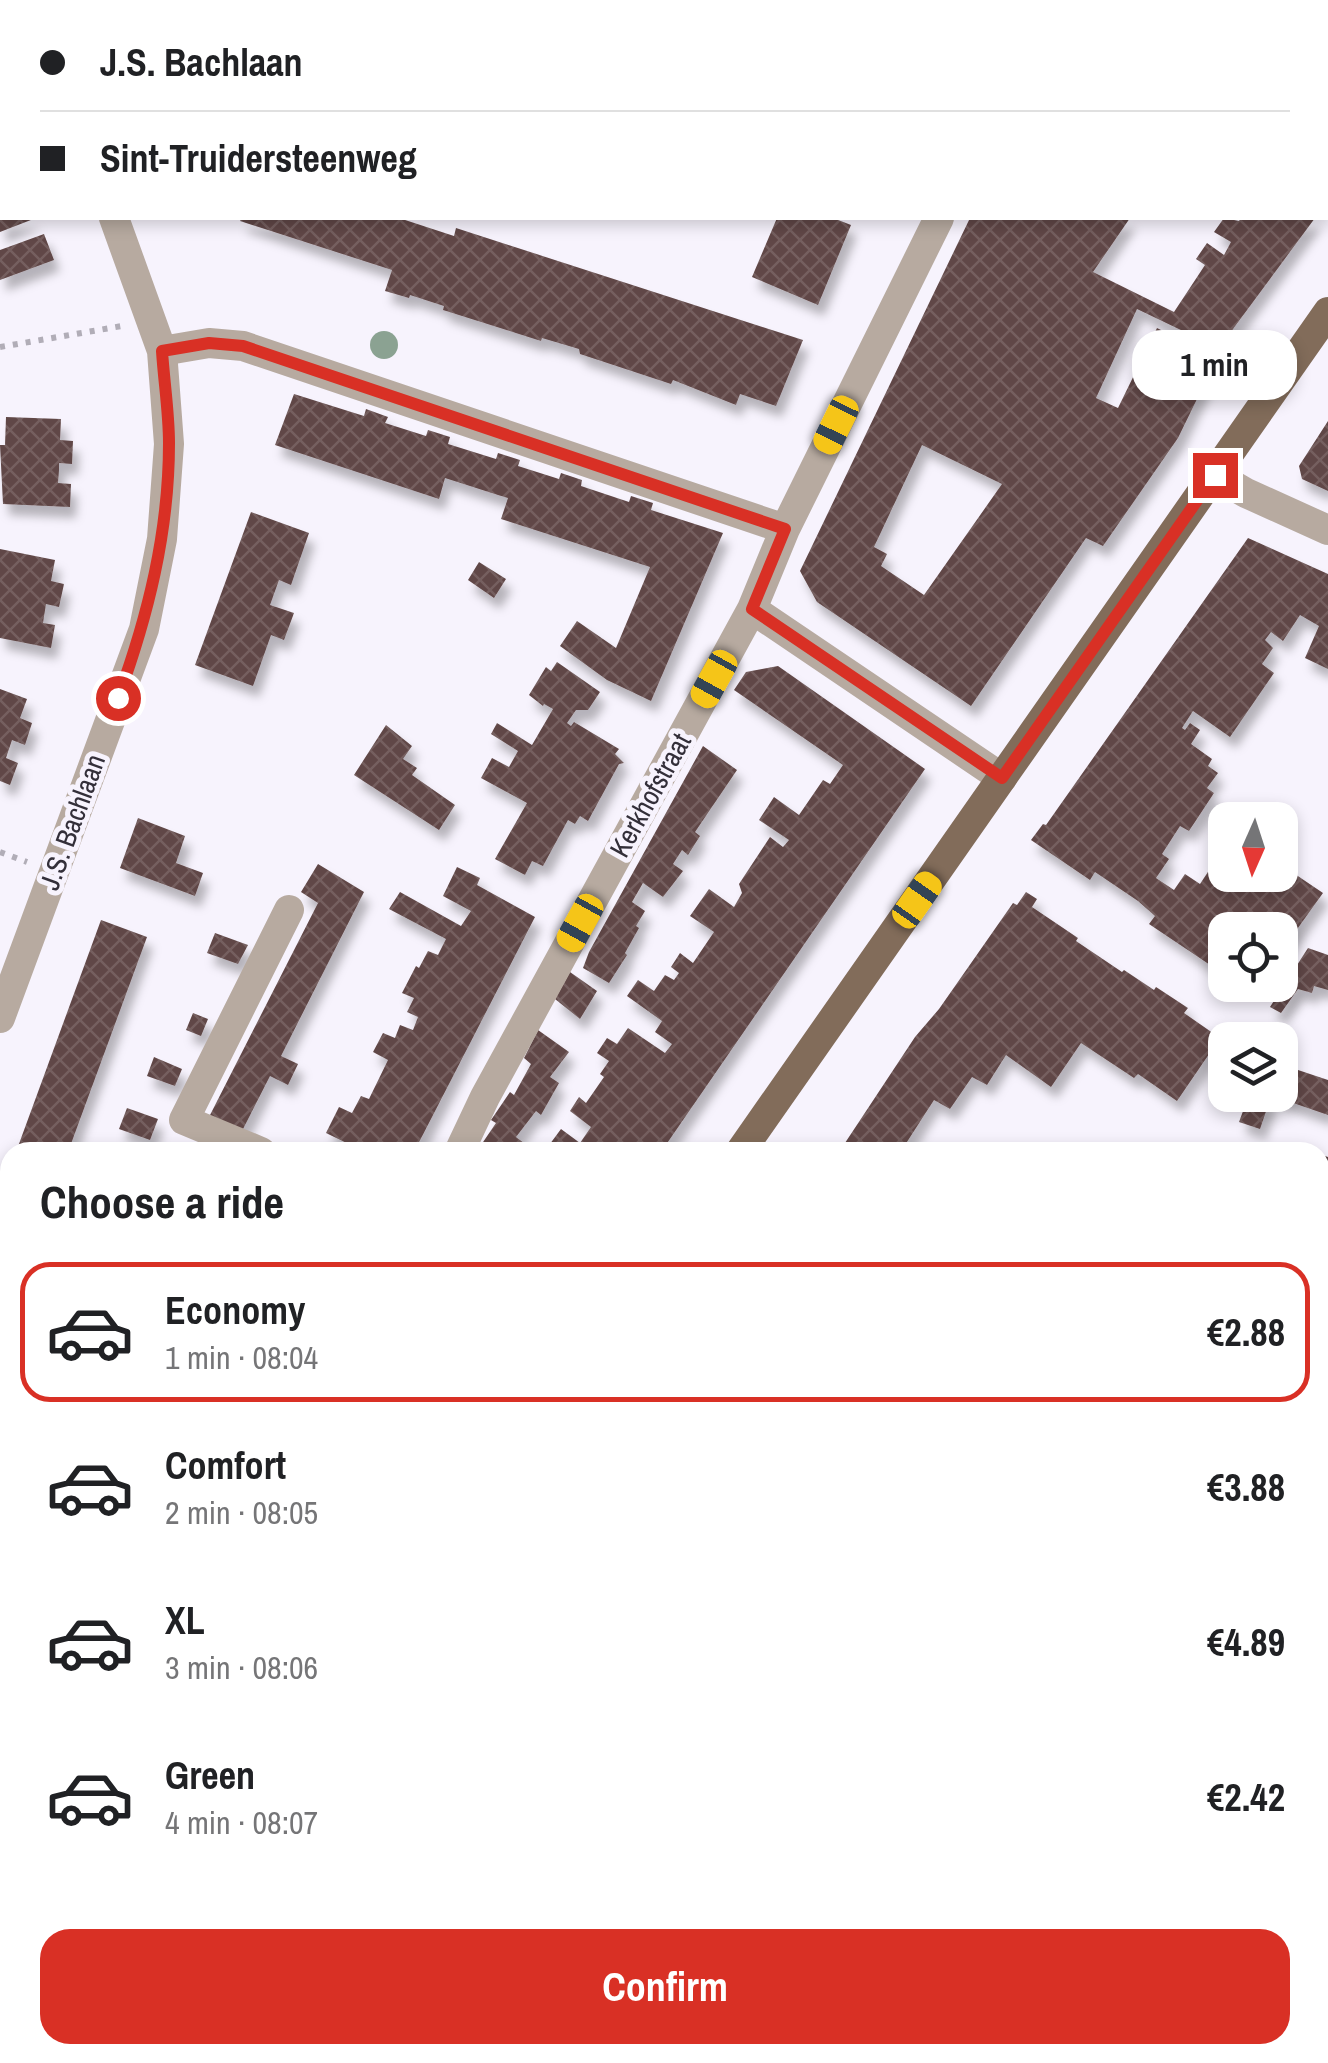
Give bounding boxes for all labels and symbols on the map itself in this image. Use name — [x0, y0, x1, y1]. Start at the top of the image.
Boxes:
callout: 1 min — [1132, 330, 1298, 400]
car — [809, 391, 863, 459]
route end — [1193, 453, 1238, 498]
car — [686, 645, 742, 713]
route start — [96, 676, 141, 721]
street label: Kerkhofstraat — [600, 726, 700, 864]
street label: J.S. Bachlaan — [30, 749, 114, 895]
north arrow — [1208, 802, 1298, 892]
car — [888, 867, 946, 933]
car — [552, 889, 608, 957]

